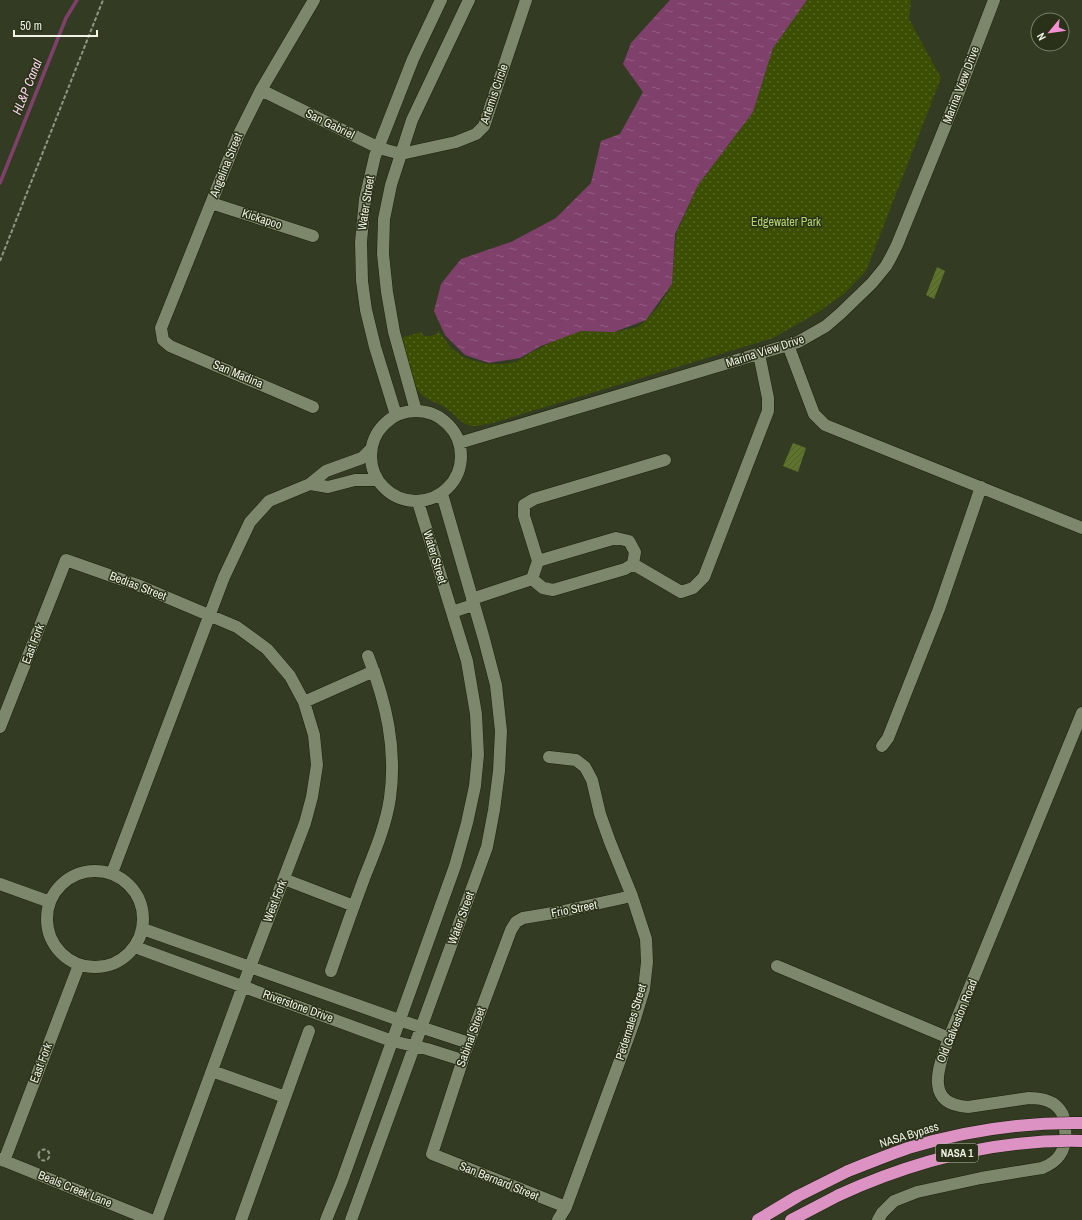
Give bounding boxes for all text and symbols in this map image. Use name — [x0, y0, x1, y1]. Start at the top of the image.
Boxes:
scale bar — [14, 12, 97, 38]
north arrow — [1030, 12, 1070, 52]
text: 50 m — [20, 18, 42, 34]
text: N — [1034, 31, 1049, 43]
street label: Marina View Drive — [939, 44, 983, 126]
water label: HL&P Canal — [8, 56, 46, 117]
street label: Artemis Circle — [476, 62, 512, 127]
street label: San Gabriel — [303, 105, 357, 143]
street label: Angelina Street — [206, 130, 246, 200]
street label: Water Street — [354, 174, 378, 231]
street label: Kickapoo — [240, 205, 284, 233]
park label: Edgewater Park — [751, 214, 821, 230]
street label: Marina View Drive — [724, 331, 806, 371]
street label: San Madina — [210, 356, 266, 392]
street label: Water Street — [419, 528, 451, 586]
street label: Bedias Street — [107, 568, 169, 604]
street label: East Fork — [18, 622, 48, 666]
street label: West Fork — [260, 877, 290, 924]
street label: Water Street — [444, 889, 478, 947]
street label: Frio Street — [550, 897, 599, 921]
street label: Old Galveston Road — [933, 977, 981, 1065]
street label: Pedernales Street — [612, 982, 650, 1062]
street label: Riverstone Drive — [261, 986, 335, 1026]
street label: Sabinal Street — [453, 1005, 489, 1069]
street label: East Fork — [26, 1041, 56, 1085]
street label: NASA Bypass — [877, 1118, 941, 1152]
road number: NASA 1 — [936, 1144, 978, 1162]
street label: San Bernard Street — [457, 1158, 541, 1204]
street label: Beals Creek Lane — [36, 1167, 114, 1211]

